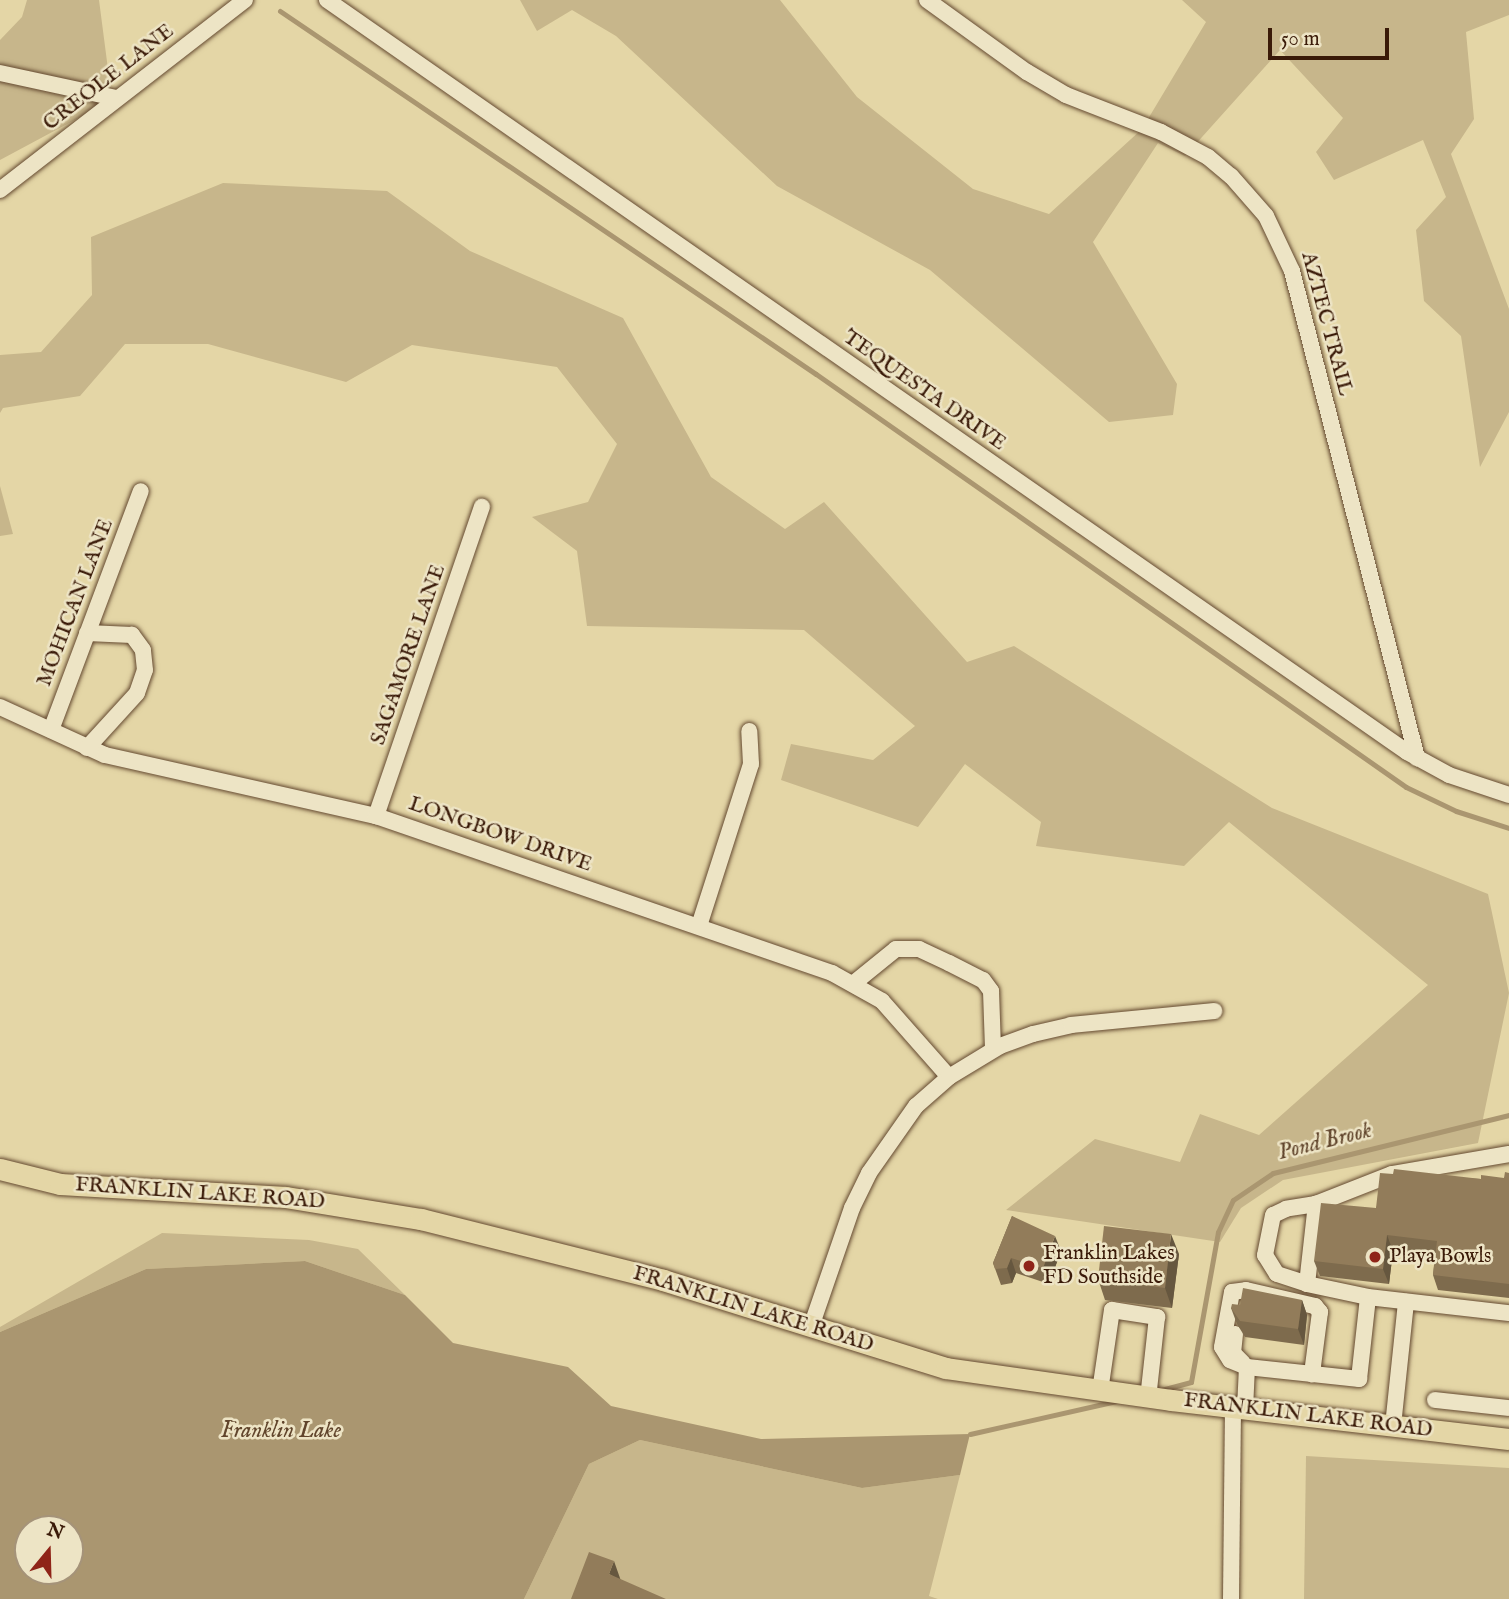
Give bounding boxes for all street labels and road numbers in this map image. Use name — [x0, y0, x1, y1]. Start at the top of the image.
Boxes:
street label: CREOLE LANE — [39, 19, 179, 137]
street label: AZTEC TRAIL — [1295, 249, 1357, 399]
street label: TEQUESTA DRIVE — [838, 325, 1010, 457]
street label: MOHICAN LANE — [32, 516, 120, 690]
street label: SAGAMORE LANE — [366, 562, 452, 748]
street label: LONGBOW DRIVE — [405, 792, 595, 878]
street label: FRANKLIN LAKE ROAD — [74, 1173, 326, 1215]
street label: FRANKLIN LAKE ROAD — [630, 1261, 876, 1359]
street label: FRANKLIN LAKE ROAD — [1182, 1388, 1434, 1444]

